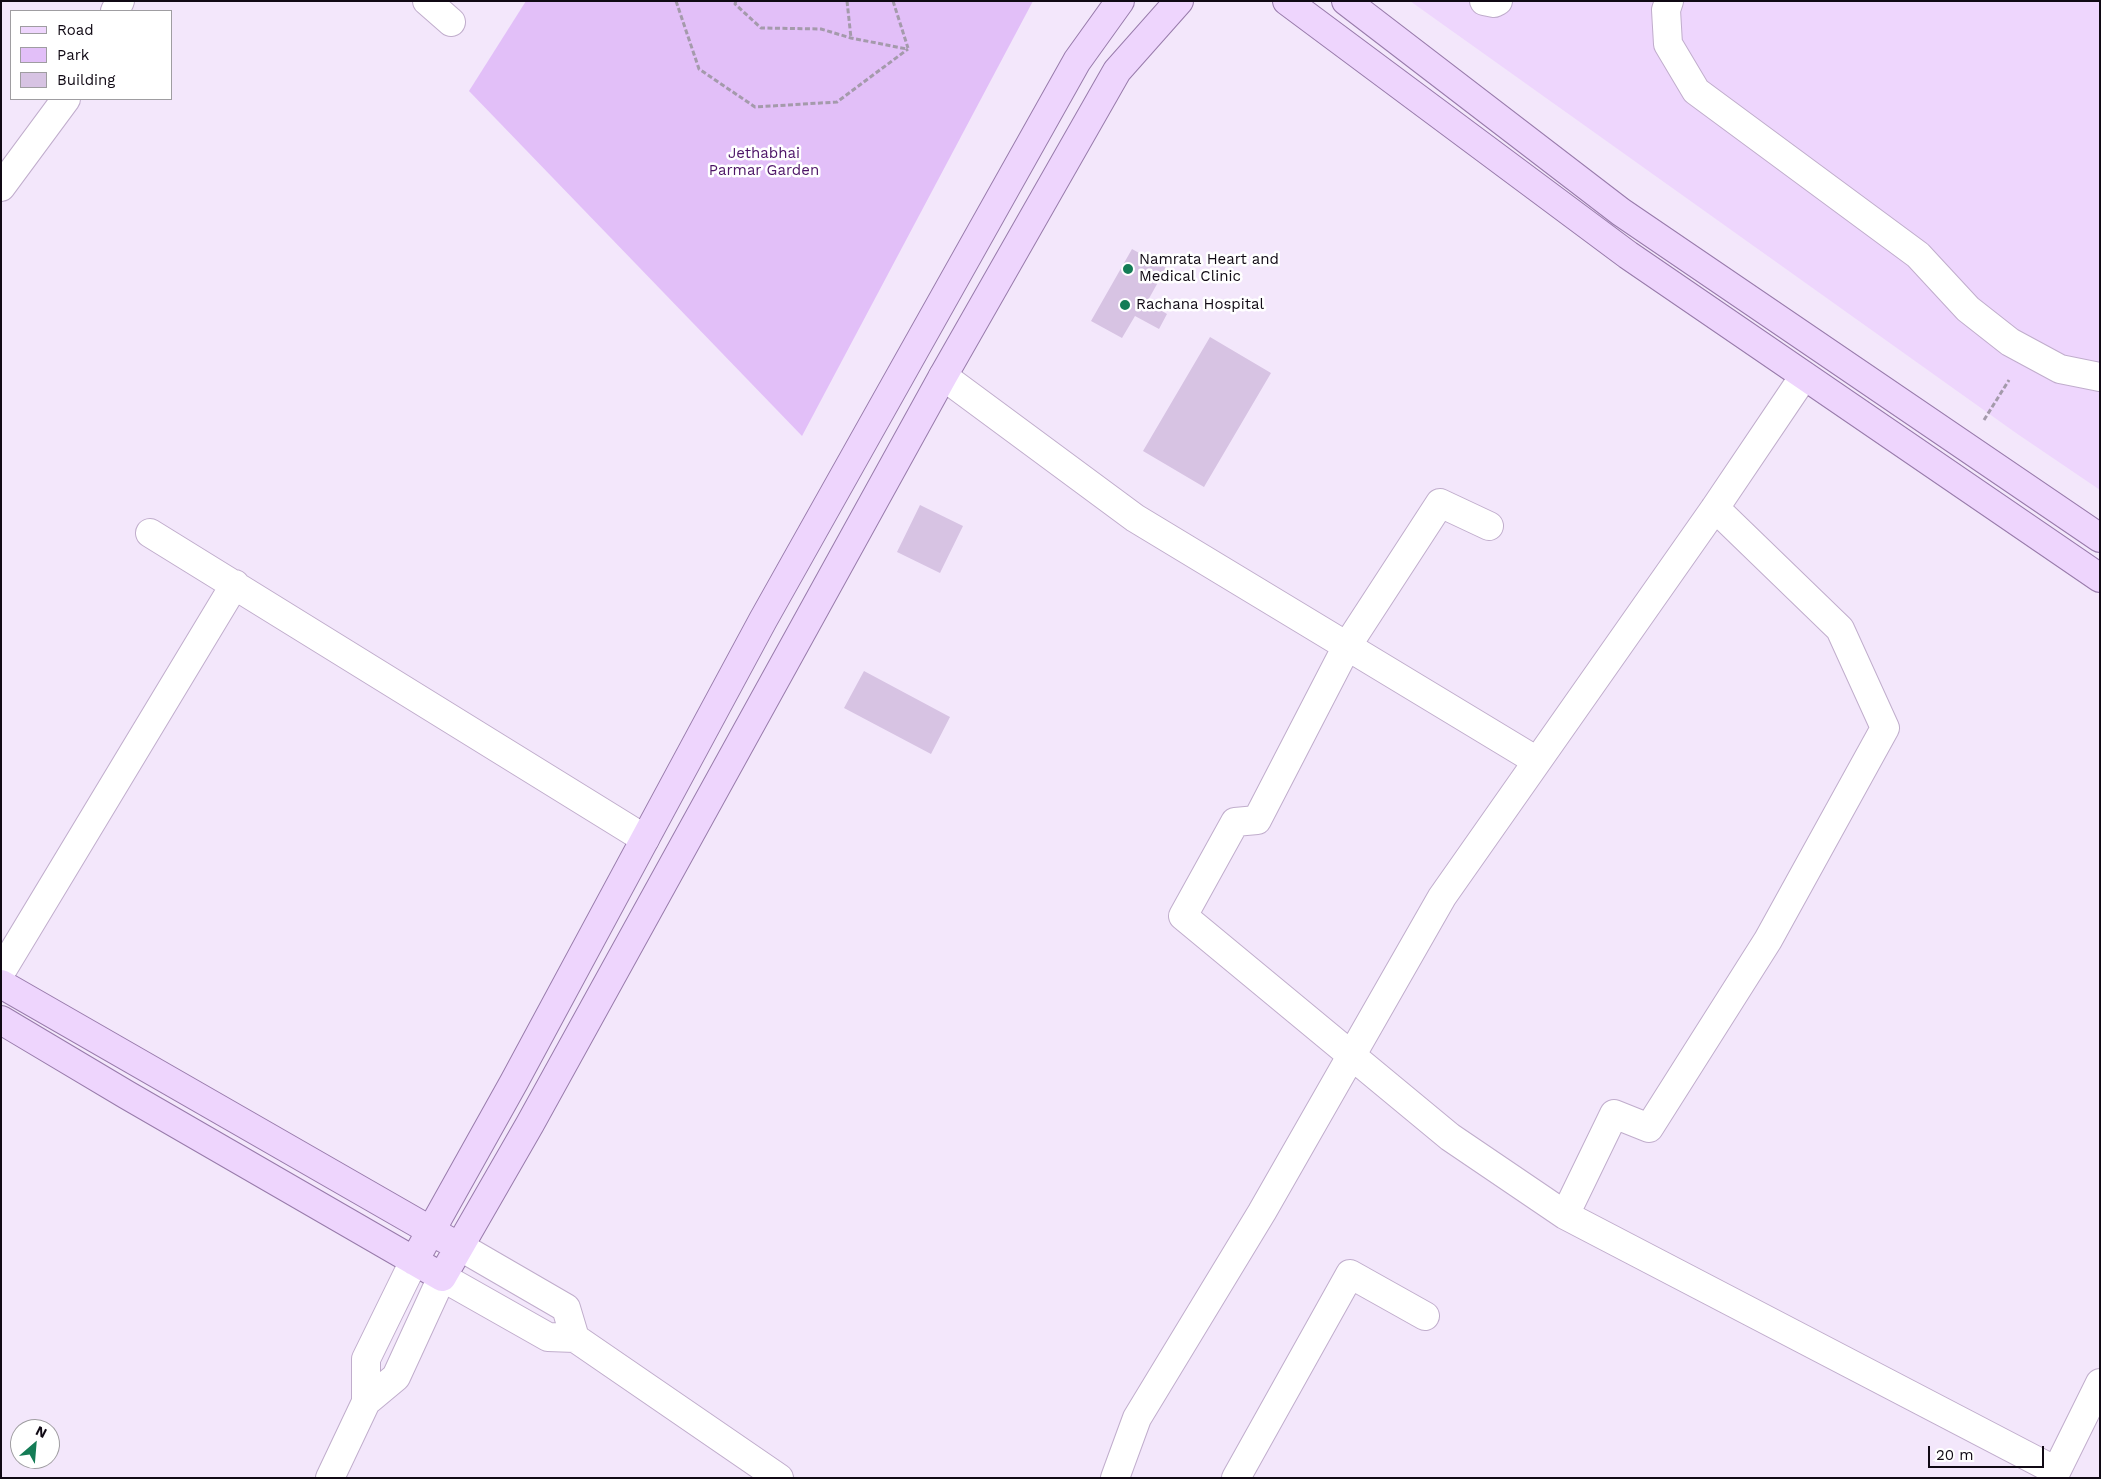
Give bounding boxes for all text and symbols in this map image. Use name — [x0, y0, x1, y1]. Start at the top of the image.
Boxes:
legend — [10, 10, 172, 100]
text: Road — [57, 21, 94, 39]
text: Park — [57, 46, 89, 64]
text: Building — [57, 71, 115, 89]
park label: Jethabhai Parmar Garden — [709, 145, 819, 180]
place label: Namrata Heart and Medical Clinic — [1139, 251, 1279, 286]
marker: Namrata Heart and Medical Clinic — [1121, 262, 1135, 276]
place label: Rachana Hospital — [1136, 296, 1264, 314]
marker: Rachana Hospital — [1118, 298, 1132, 312]
north arrow — [10, 1419, 60, 1469]
text: N — [33, 1422, 50, 1441]
scale bar — [1931, 1436, 2047, 1468]
text: 20 m — [1936, 1446, 1974, 1464]

